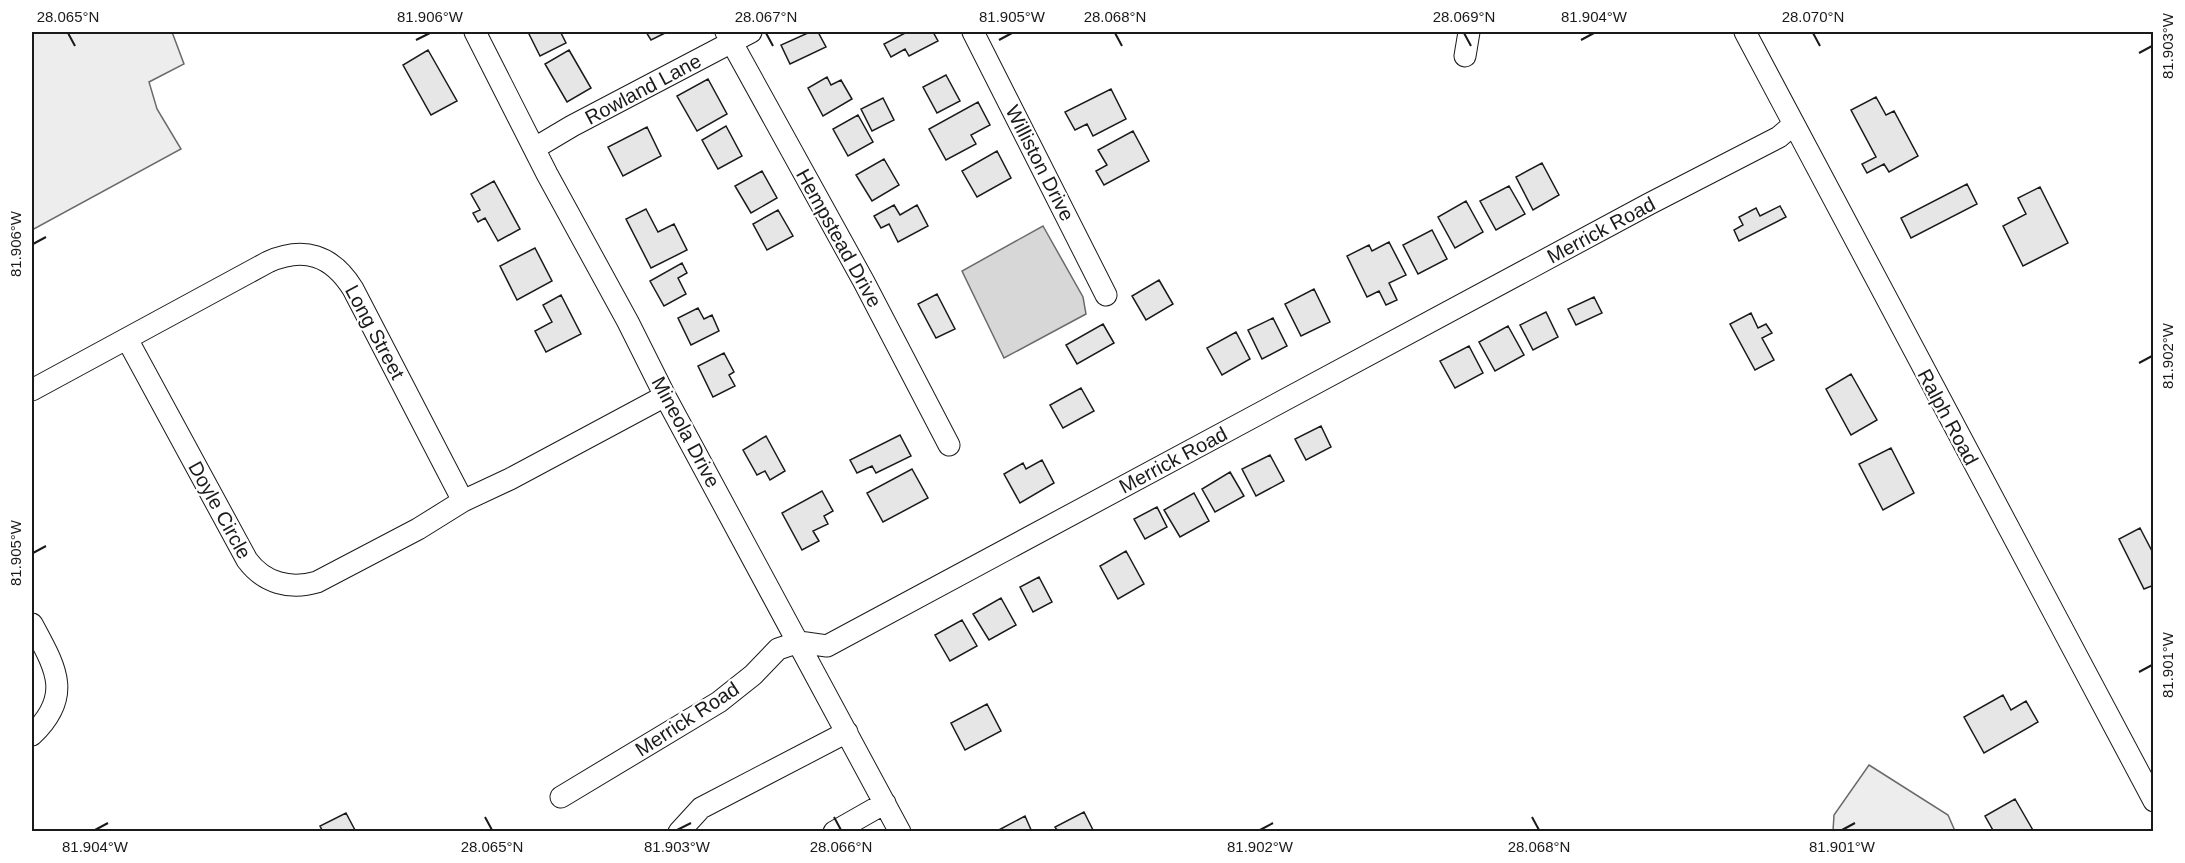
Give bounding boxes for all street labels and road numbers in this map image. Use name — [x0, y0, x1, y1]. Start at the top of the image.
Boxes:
street label: Rowland Lane — [581, 49, 705, 129]
street label: Williston Drive — [1001, 102, 1079, 224]
street label: Hempstead Drive — [792, 165, 886, 311]
street label: Merrick Road — [1543, 192, 1659, 268]
street label: Long Street — [341, 281, 409, 383]
street label: Ralph Road — [1913, 365, 1983, 469]
street label: Mineola Drive — [648, 373, 724, 491]
street label: Merrick Road — [1115, 422, 1231, 498]
street label: Doyle Circle — [184, 458, 256, 562]
street label: Merrick Road — [631, 677, 743, 761]

